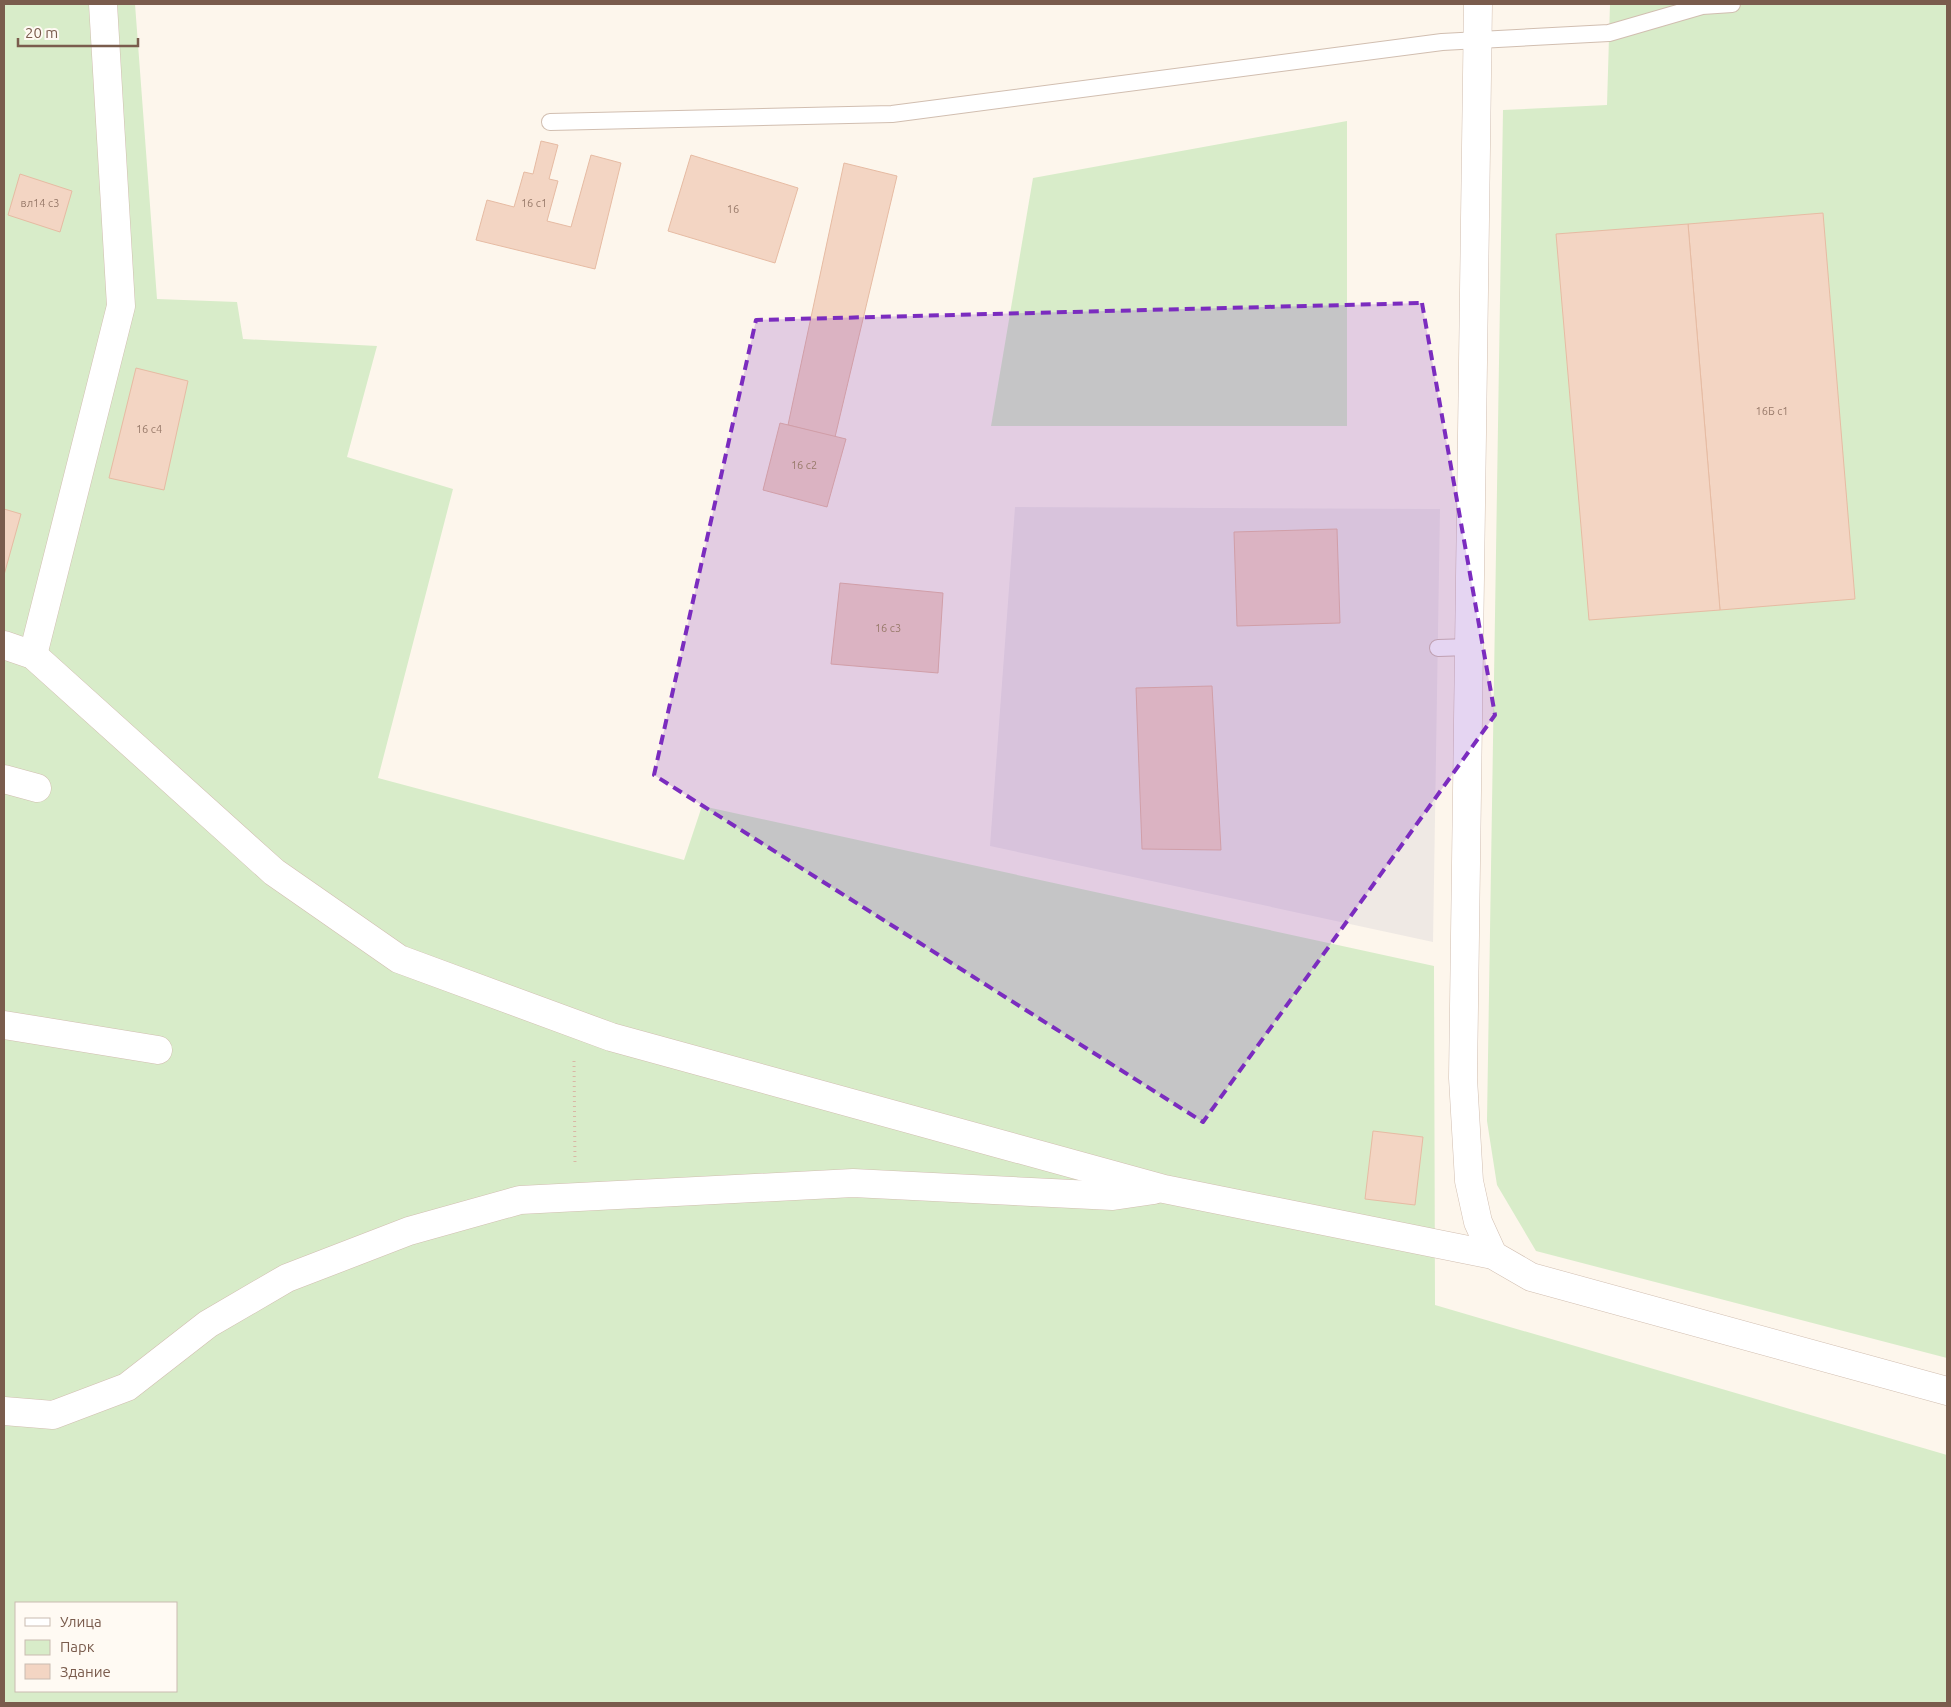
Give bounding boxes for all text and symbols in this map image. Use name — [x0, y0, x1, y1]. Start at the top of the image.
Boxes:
scale bar — [18, 15, 138, 47]
text: 20 m — [25, 24, 58, 41]
house number: вл14 с3 — [21, 197, 59, 209]
house number: 16 с1 — [521, 197, 547, 209]
house number: 16 — [727, 203, 739, 215]
house number: 16Б с1 — [1755, 405, 1789, 417]
house number: 16 с4 — [136, 423, 162, 435]
house number: 16 с2 — [791, 459, 817, 471]
house number: 16 с3 — [875, 622, 901, 634]
legend — [15, 1602, 178, 1692]
text: Улица — [60, 1613, 102, 1630]
text: Парк — [60, 1638, 95, 1655]
text: Здание — [60, 1663, 111, 1680]

